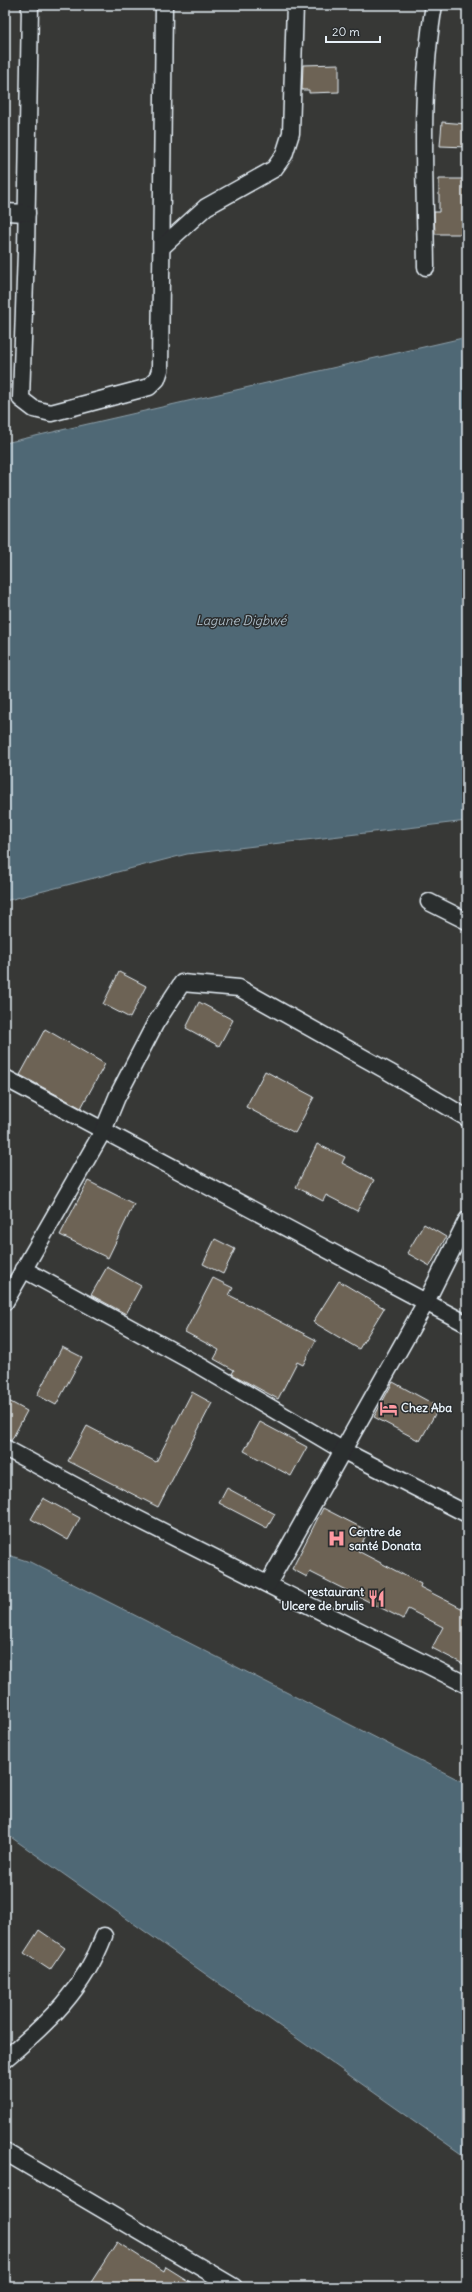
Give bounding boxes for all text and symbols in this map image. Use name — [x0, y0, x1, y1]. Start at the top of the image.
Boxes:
scale bar — [326, 18, 380, 44]
text: 20 m — [332, 24, 360, 39]
water label: Lagune Digbwé — [196, 612, 287, 629]
hotel icon: Chez Aba — [378, 1398, 398, 1418]
place label: Chez Aba — [401, 1400, 452, 1415]
place label: Centre de santé Donata — [349, 1524, 421, 1553]
hospital icon: Centre de santé Donata — [326, 1529, 346, 1549]
place label: restaurant Ulcere de brulis — [281, 1584, 365, 1613]
restaurant icon: restaurant Ulcere de brulis — [367, 1589, 387, 1609]

